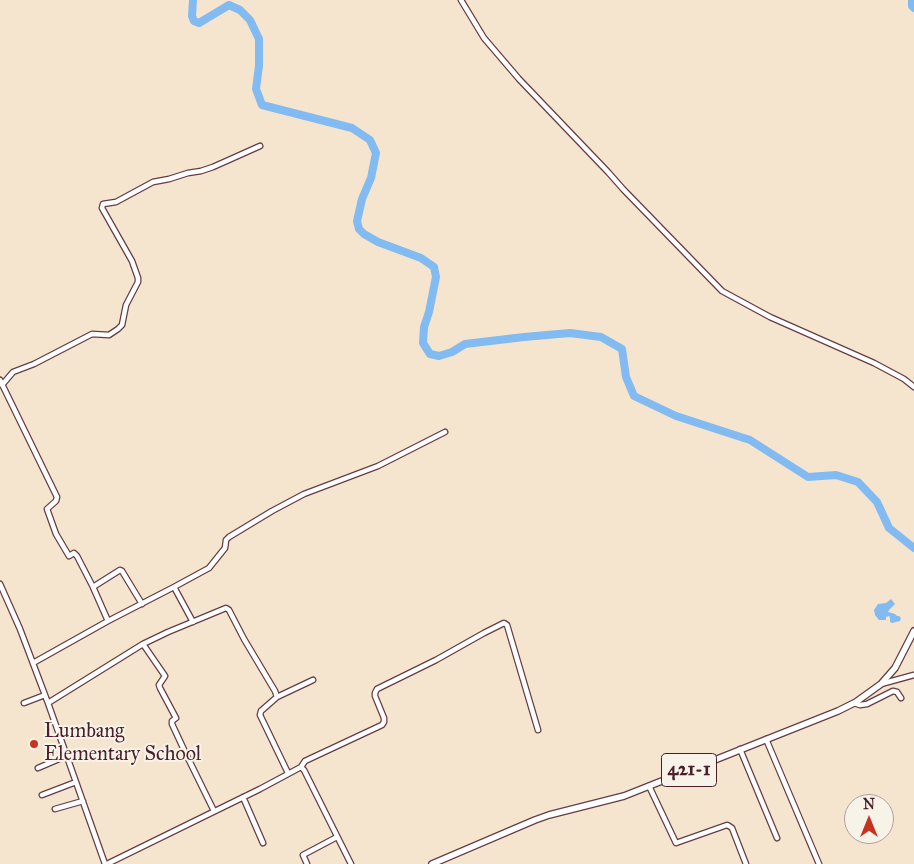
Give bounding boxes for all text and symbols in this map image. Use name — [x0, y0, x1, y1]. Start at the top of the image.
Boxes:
place label: Lumbang Elementary School — [44, 720, 201, 767]
marker: Lumbang Elementary School — [28, 738, 40, 750]
road number: 421-1 — [662, 754, 716, 786]
north arrow — [844, 794, 894, 844]
text: N — [863, 796, 875, 813]

